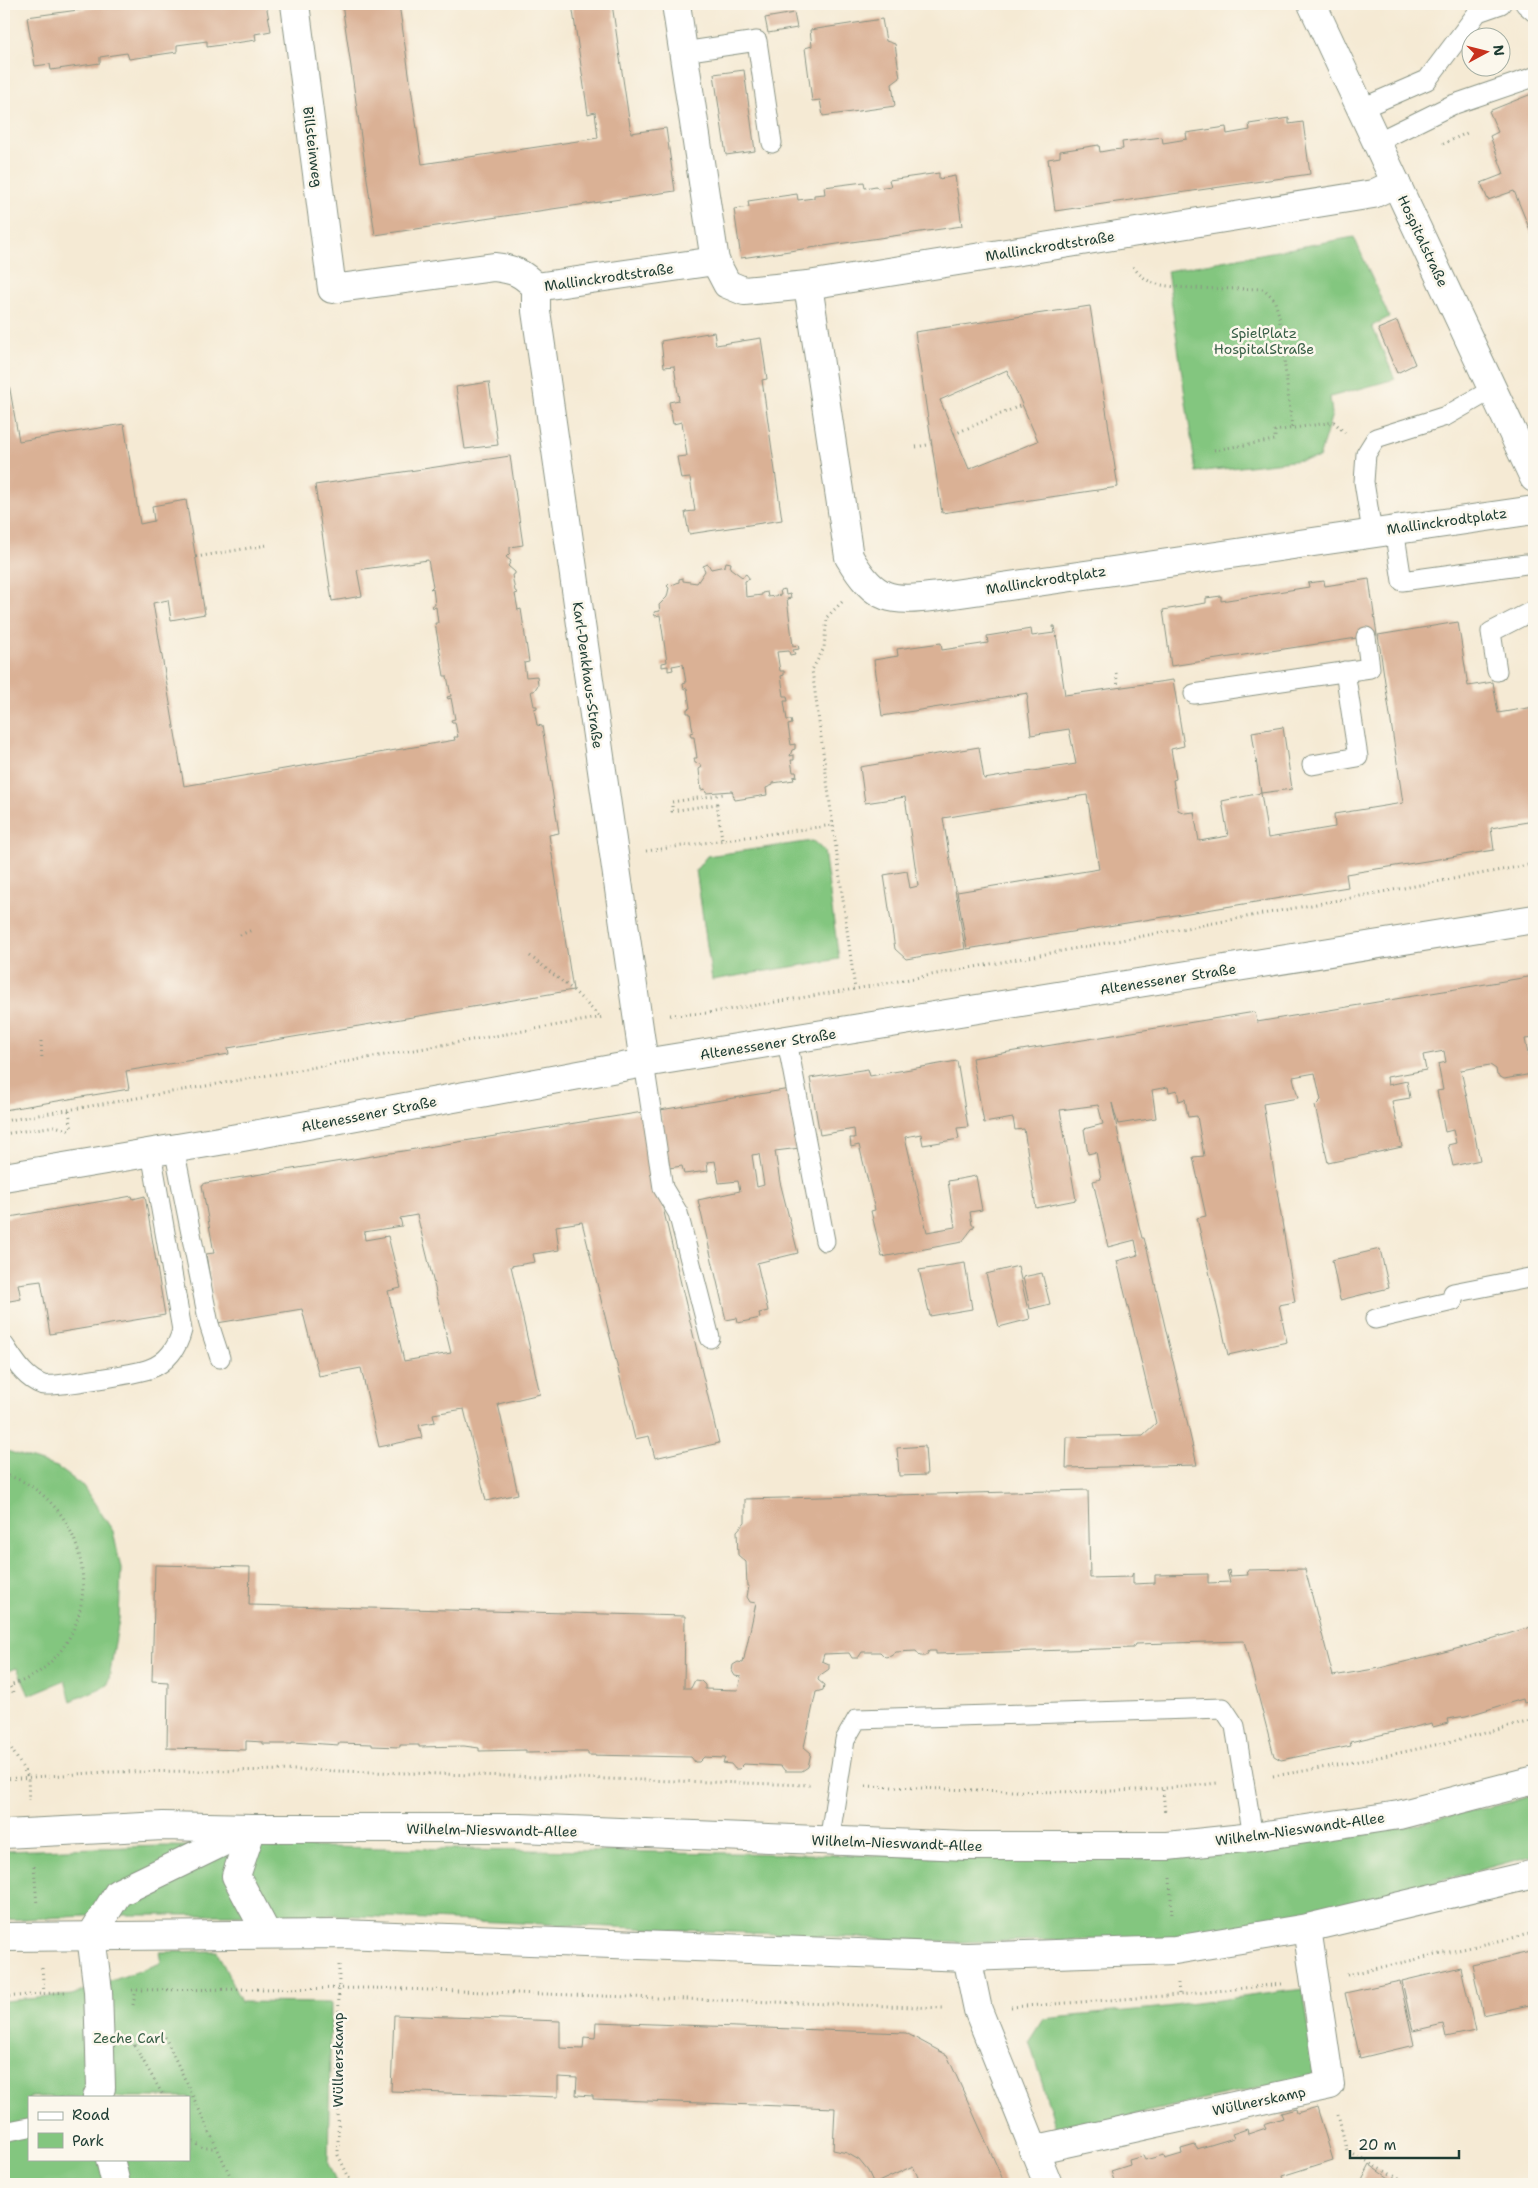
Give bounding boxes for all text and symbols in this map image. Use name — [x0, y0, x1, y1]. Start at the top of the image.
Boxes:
north arrow — [1460, 28, 1510, 78]
text: N — [1489, 44, 1509, 57]
street label: Billsteinweg — [299, 106, 327, 188]
street label: Hospitalstraße — [1394, 192, 1452, 290]
street label: Mallinckrodtstraße — [984, 227, 1116, 265]
street label: Mallinckrodtstraße — [543, 259, 675, 295]
park label: SpielPlatz HospitalStraße — [1214, 324, 1314, 358]
street label: Mallinckrodtplatz — [1386, 504, 1508, 538]
street label: Mallinckrodtplatz — [985, 562, 1107, 598]
street label: Karl-Denkhaus-Straße — [569, 600, 607, 750]
street label: Altenessener Straße — [1099, 959, 1238, 999]
street label: Altenessener Straße — [699, 1024, 838, 1064]
street label: Altenessener Straße — [300, 1092, 438, 1136]
street label: Wilhelm-Nieswandt-Allee — [1214, 1808, 1386, 1850]
street label: Wilhelm-Nieswandt-Allee — [406, 1820, 578, 1840]
street label: Wilhelm-Nieswandt-Allee — [811, 1831, 983, 1855]
street label: Wüllnerskamp — [329, 2012, 347, 2108]
park label: Zeche Carl — [93, 2029, 165, 2047]
street label: Wüllnerskamp — [1211, 2082, 1307, 2120]
legend — [28, 2096, 190, 2160]
text: Road — [72, 2105, 110, 2125]
scale bar — [1350, 2128, 1459, 2160]
text: Park — [72, 2131, 104, 2151]
text: 20 m — [1358, 2135, 1397, 2155]

